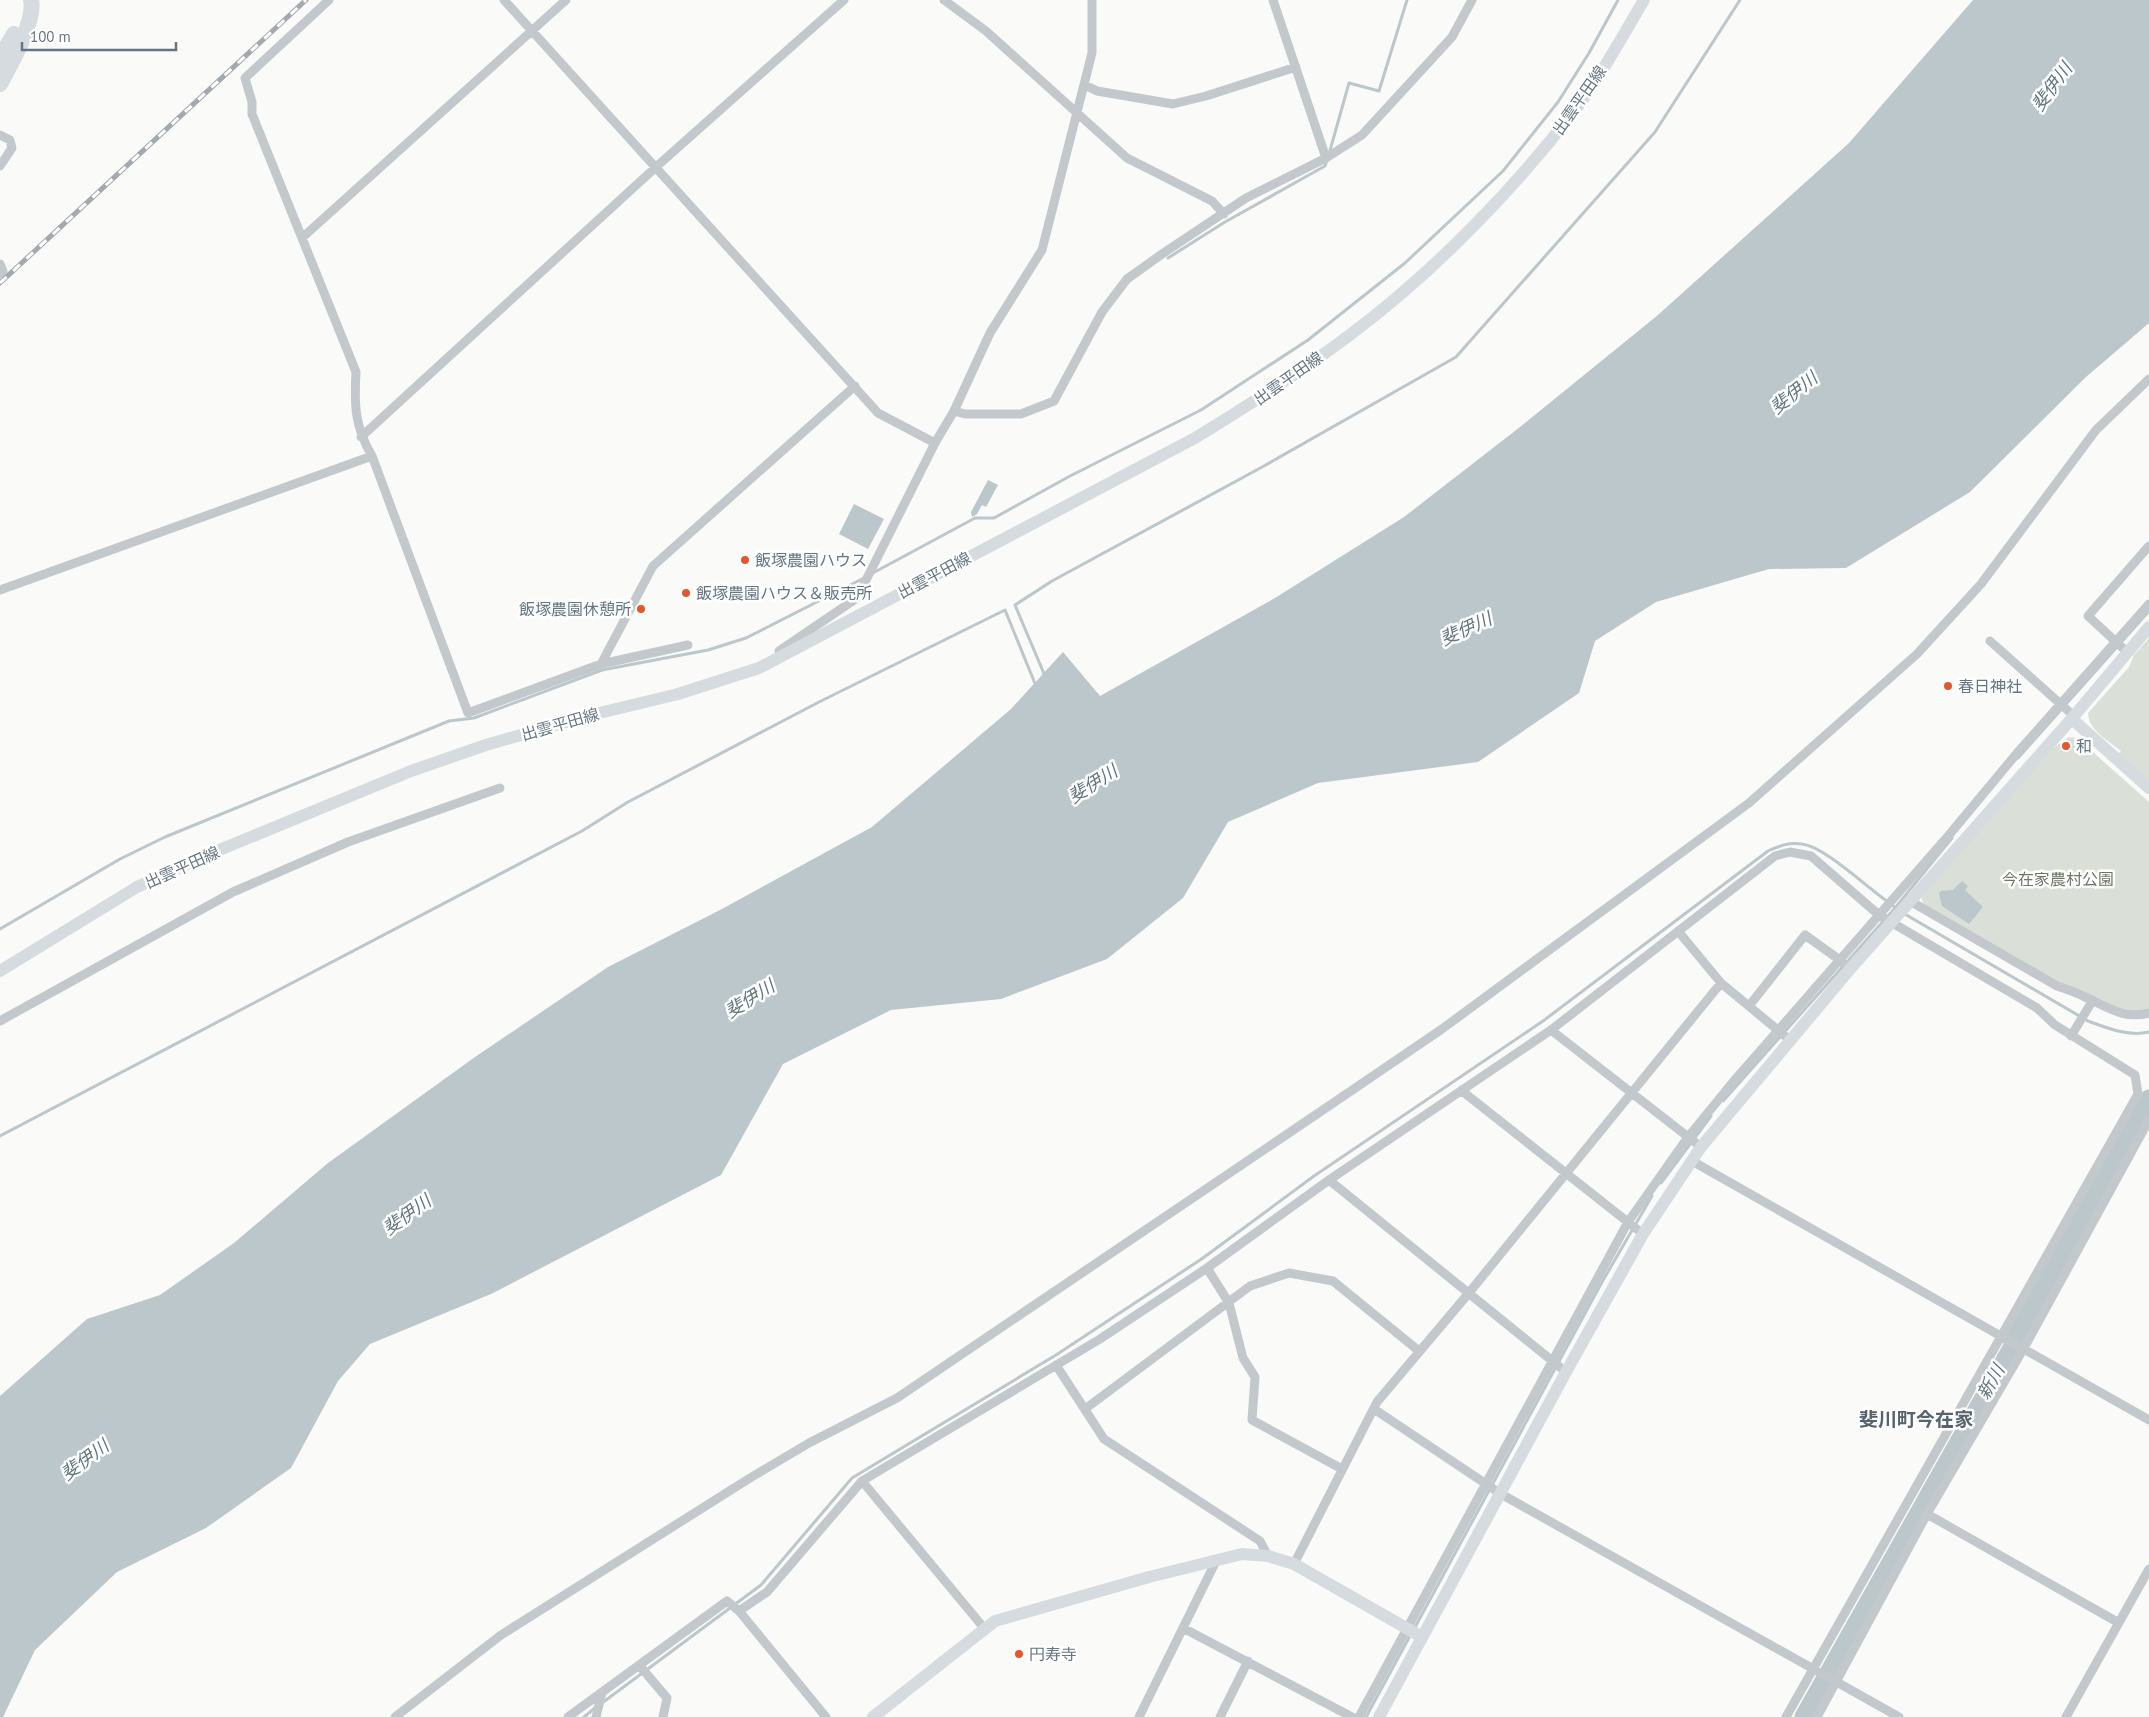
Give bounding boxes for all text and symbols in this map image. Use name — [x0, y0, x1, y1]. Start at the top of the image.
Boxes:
scale bar — [22, 20, 176, 52]
text: 100 m — [30, 27, 71, 46]
water label: 斐伊川 — [2026, 56, 2078, 115]
street label: 出雲平田線 — [1548, 61, 1610, 139]
street label: 出雲平田線 — [1249, 347, 1327, 409]
water label: 斐伊川 — [1765, 365, 1823, 419]
street label: 出雲平田線 — [894, 547, 974, 603]
place label: 飯塚農園ハウス — [755, 550, 867, 570]
marker: 飯塚農園ハウス — [739, 554, 751, 566]
place label: 飯塚農園ハウス＆販売所 — [696, 583, 872, 603]
marker: 飯塚農園ハウス＆販売所 — [680, 587, 692, 599]
place label: 飯塚農園休憩所 — [519, 599, 631, 619]
marker: 飯塚農園休憩所 — [635, 603, 647, 615]
water label: 斐伊川 — [1436, 606, 1497, 650]
place label: 春日神社 — [1958, 676, 2022, 696]
marker: 春日神社 — [1942, 680, 1954, 692]
street label: 出雲平田線 — [519, 703, 601, 745]
place label: 和 — [2076, 736, 2092, 756]
marker: 和 — [2060, 740, 2072, 752]
water label: 斐伊川 — [1064, 758, 1123, 808]
street label: 出雲平田線 — [141, 842, 223, 892]
park label: 今在家農村公園 — [2002, 869, 2114, 889]
water label: 斐伊川 — [721, 973, 780, 1023]
water label: 斐伊川 — [378, 1188, 437, 1240]
water label: 新川 — [1972, 1359, 2010, 1403]
district label: 斐川町今在家 — [1859, 1407, 1973, 1431]
water label: 斐伊川 — [56, 1433, 115, 1485]
place label: 円寿寺 — [1029, 1644, 1077, 1664]
marker: 円寿寺 — [1013, 1648, 1025, 1660]

